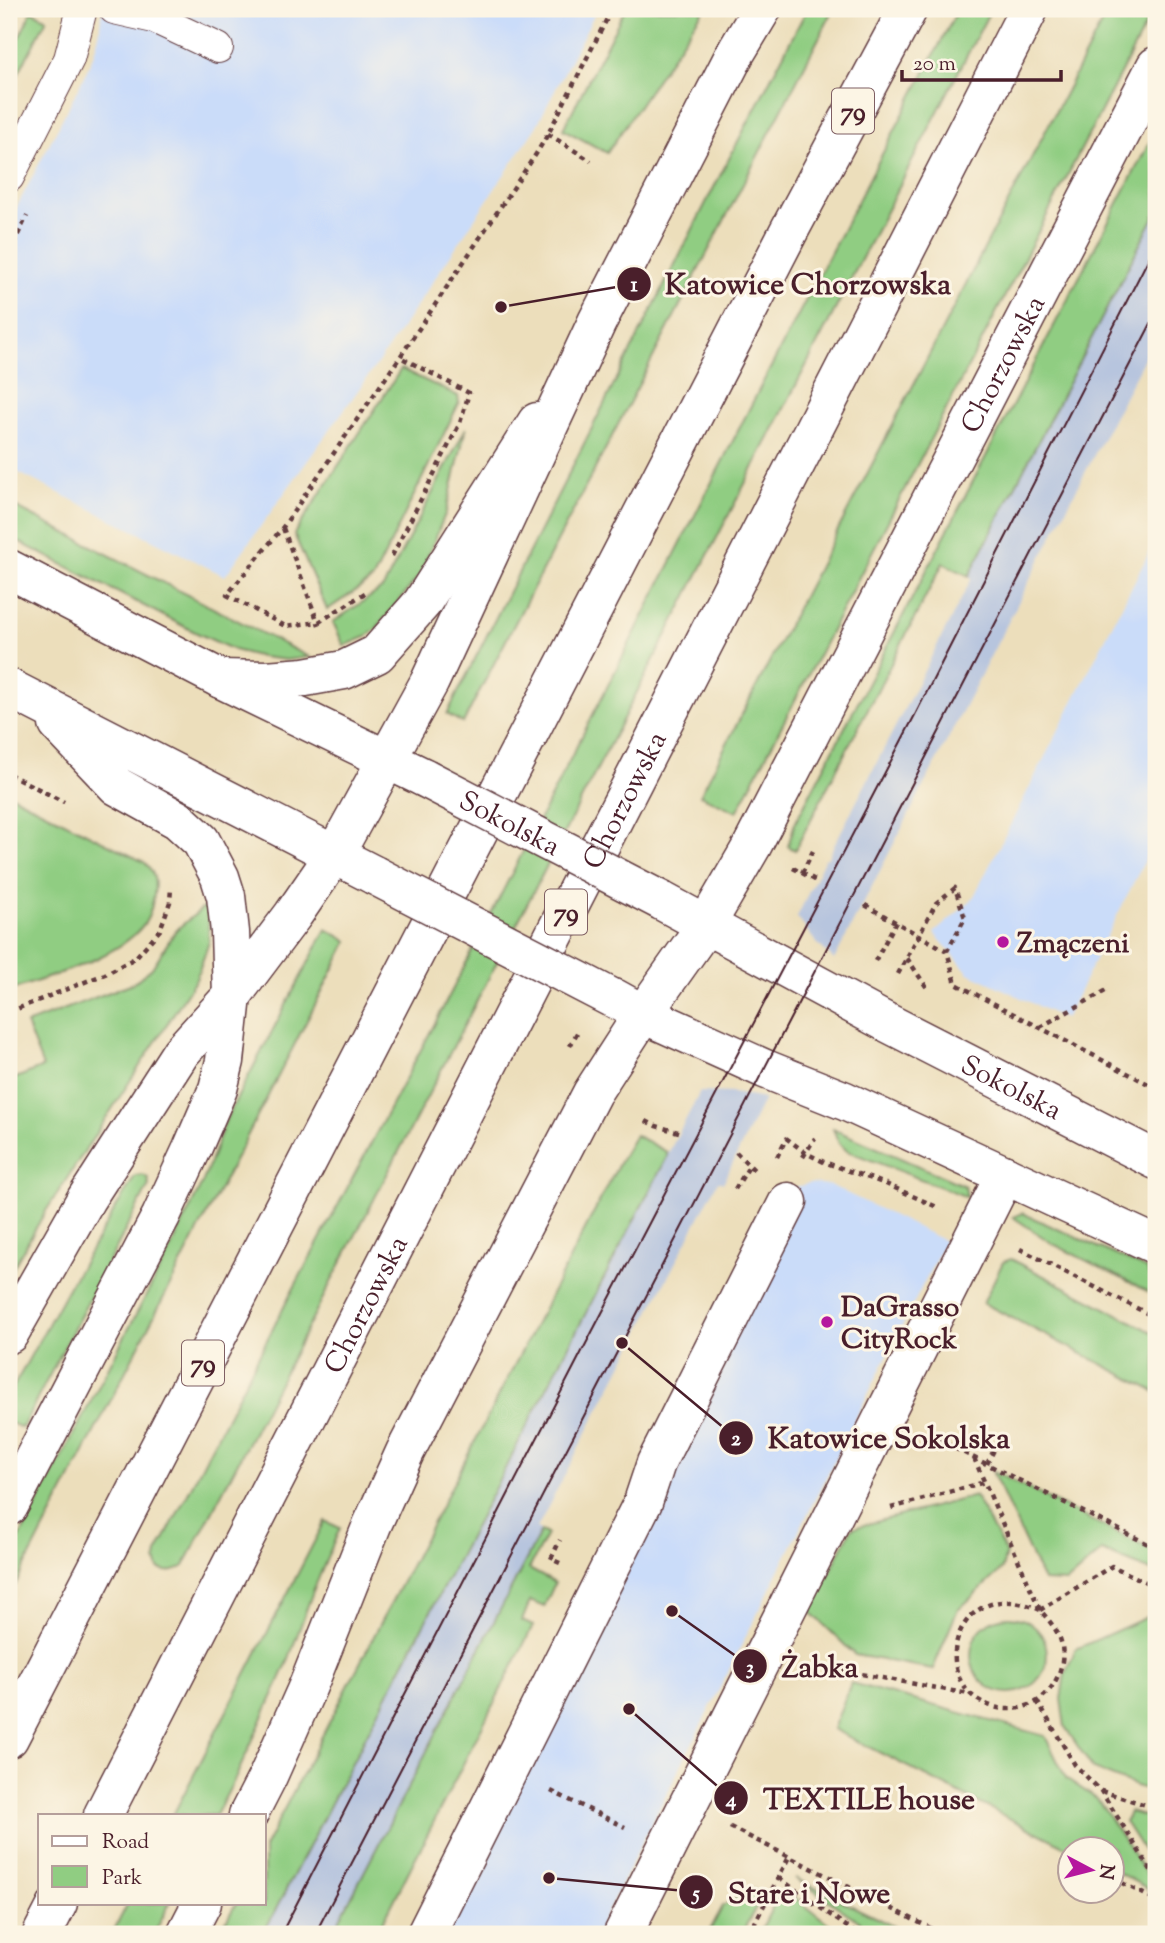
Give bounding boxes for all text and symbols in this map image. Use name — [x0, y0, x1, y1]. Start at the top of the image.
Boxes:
scale bar — [902, 38, 1062, 82]
text: 20 m — [913, 50, 956, 80]
road number: 79 — [832, 88, 874, 134]
callout: Katowice Chorzowska — [616, 258, 966, 309]
text: Katowice Chorzowska — [665, 265, 951, 308]
text: 1 — [630, 271, 638, 301]
street label: Chorzowska — [952, 289, 1057, 441]
street label: Chorzowska — [574, 725, 678, 877]
street label: Sokolska — [451, 782, 566, 868]
road number: 79 — [545, 890, 587, 934]
place label: Zmączeni — [1017, 925, 1129, 965]
marker: Zmączeni — [995, 934, 1011, 950]
street label: Sokolska — [953, 1046, 1068, 1132]
street label: Chorzowska — [316, 1230, 420, 1381]
place label: DaGrasso CityRock — [841, 1289, 959, 1361]
marker: DaGrasso CityRock — [819, 1314, 835, 1330]
road number: 79 — [182, 1340, 224, 1386]
callout: Katowice Sokolska — [719, 1412, 1024, 1463]
text: Katowice Sokolska — [768, 1419, 1010, 1462]
text: 2 — [731, 1425, 741, 1455]
callout: Żabka — [733, 1641, 873, 1692]
text: Żabka — [782, 1648, 859, 1691]
text: 3 — [746, 1654, 754, 1684]
callout: TEXTILE house — [714, 1773, 989, 1824]
text: TEXTILE house — [763, 1780, 975, 1823]
text: 4 — [725, 1786, 737, 1816]
legend — [38, 1814, 266, 1904]
text: Road — [102, 1828, 149, 1858]
north arrow — [1056, 1834, 1126, 1904]
text: N — [1091, 1863, 1120, 1881]
text: Park — [102, 1864, 143, 1894]
callout: Stare i Nowe — [679, 1867, 904, 1918]
text: Stare i Nowe — [728, 1874, 890, 1917]
text: 5 — [690, 1880, 700, 1910]

